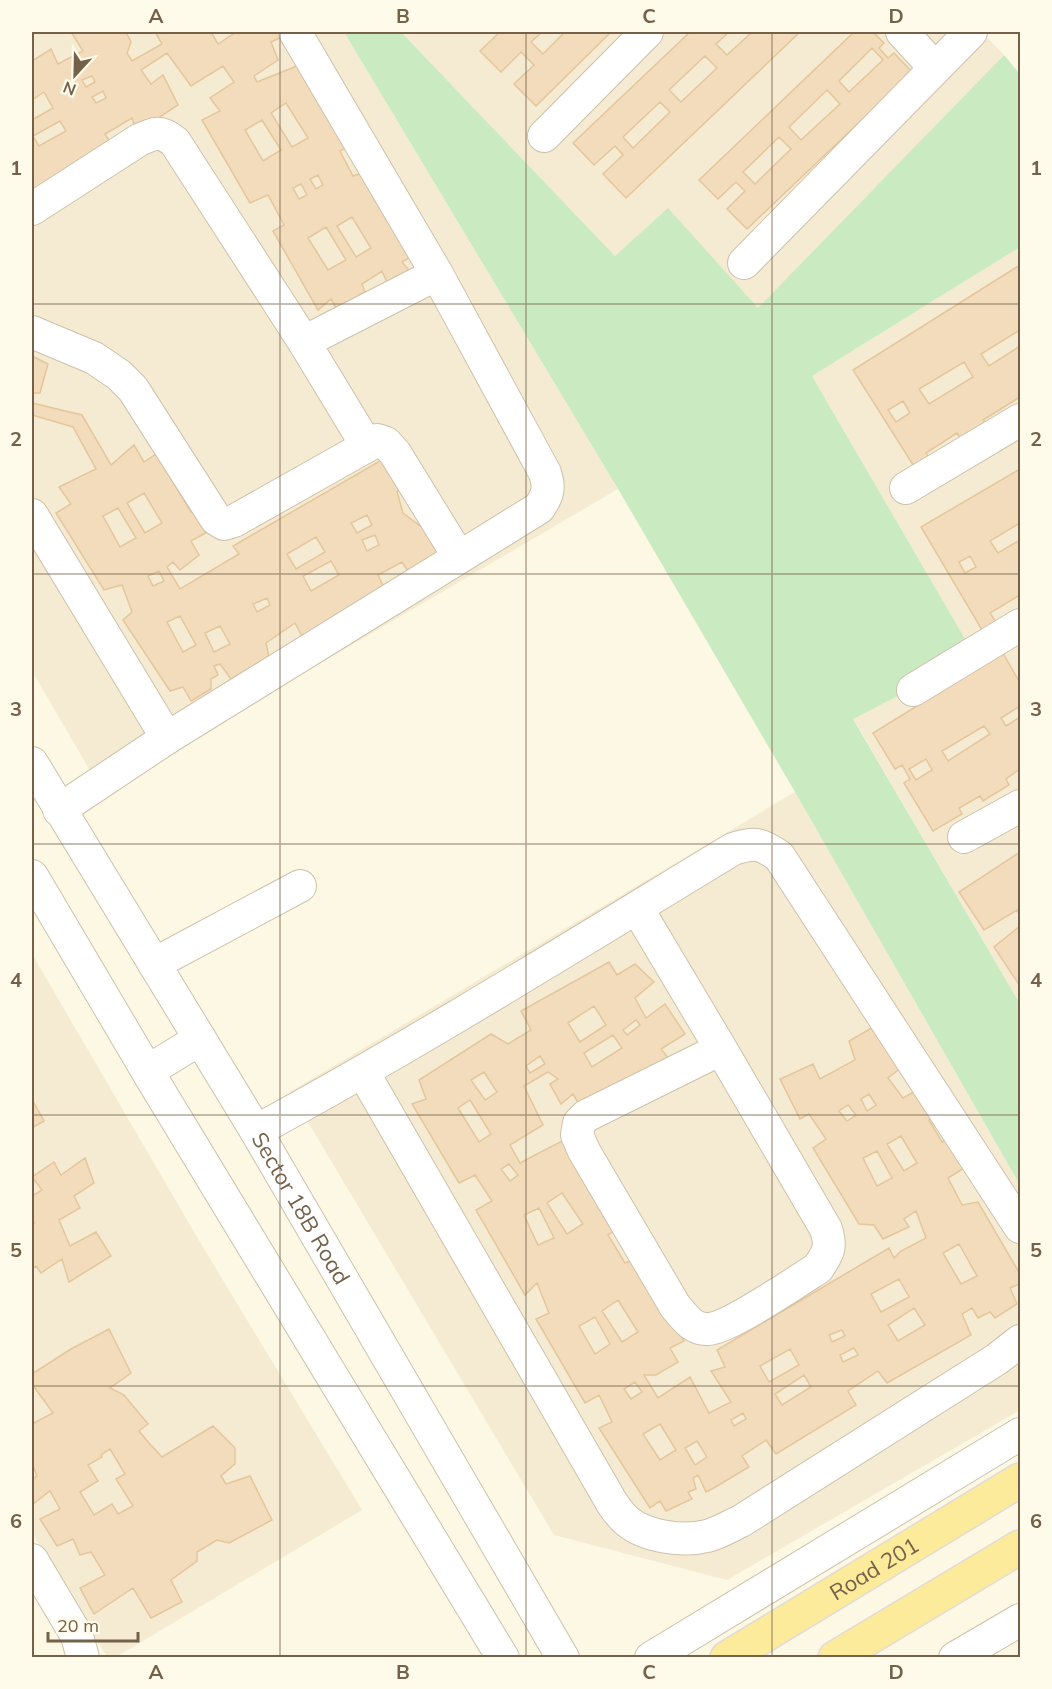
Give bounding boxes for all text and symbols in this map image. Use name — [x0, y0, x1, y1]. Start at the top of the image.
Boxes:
text: A — [149, 3, 164, 28]
text: B — [396, 3, 410, 28]
text: C — [642, 3, 656, 28]
text: D — [888, 3, 904, 28]
north arrow — [45, 45, 105, 105]
text: N — [60, 77, 79, 100]
text: 1 — [10, 155, 22, 180]
text: 1 — [1030, 155, 1042, 180]
text: 2 — [10, 426, 22, 451]
text: 2 — [1030, 426, 1042, 451]
text: 3 — [10, 696, 22, 721]
text: 3 — [1030, 696, 1042, 721]
text: 4 — [10, 967, 22, 992]
text: 4 — [1030, 967, 1042, 992]
street label: Sector 18B Road — [246, 1127, 356, 1289]
text: 5 — [10, 1237, 22, 1262]
text: 5 — [1030, 1237, 1042, 1262]
text: 6 — [10, 1508, 22, 1533]
text: 6 — [1030, 1508, 1042, 1533]
street label: Road 201 — [824, 1531, 924, 1606]
scale bar — [48, 1605, 138, 1643]
text: 20 m — [57, 1614, 99, 1637]
text: A — [149, 1659, 164, 1684]
text: B — [396, 1659, 410, 1684]
text: C — [642, 1659, 656, 1684]
text: D — [888, 1659, 904, 1684]

